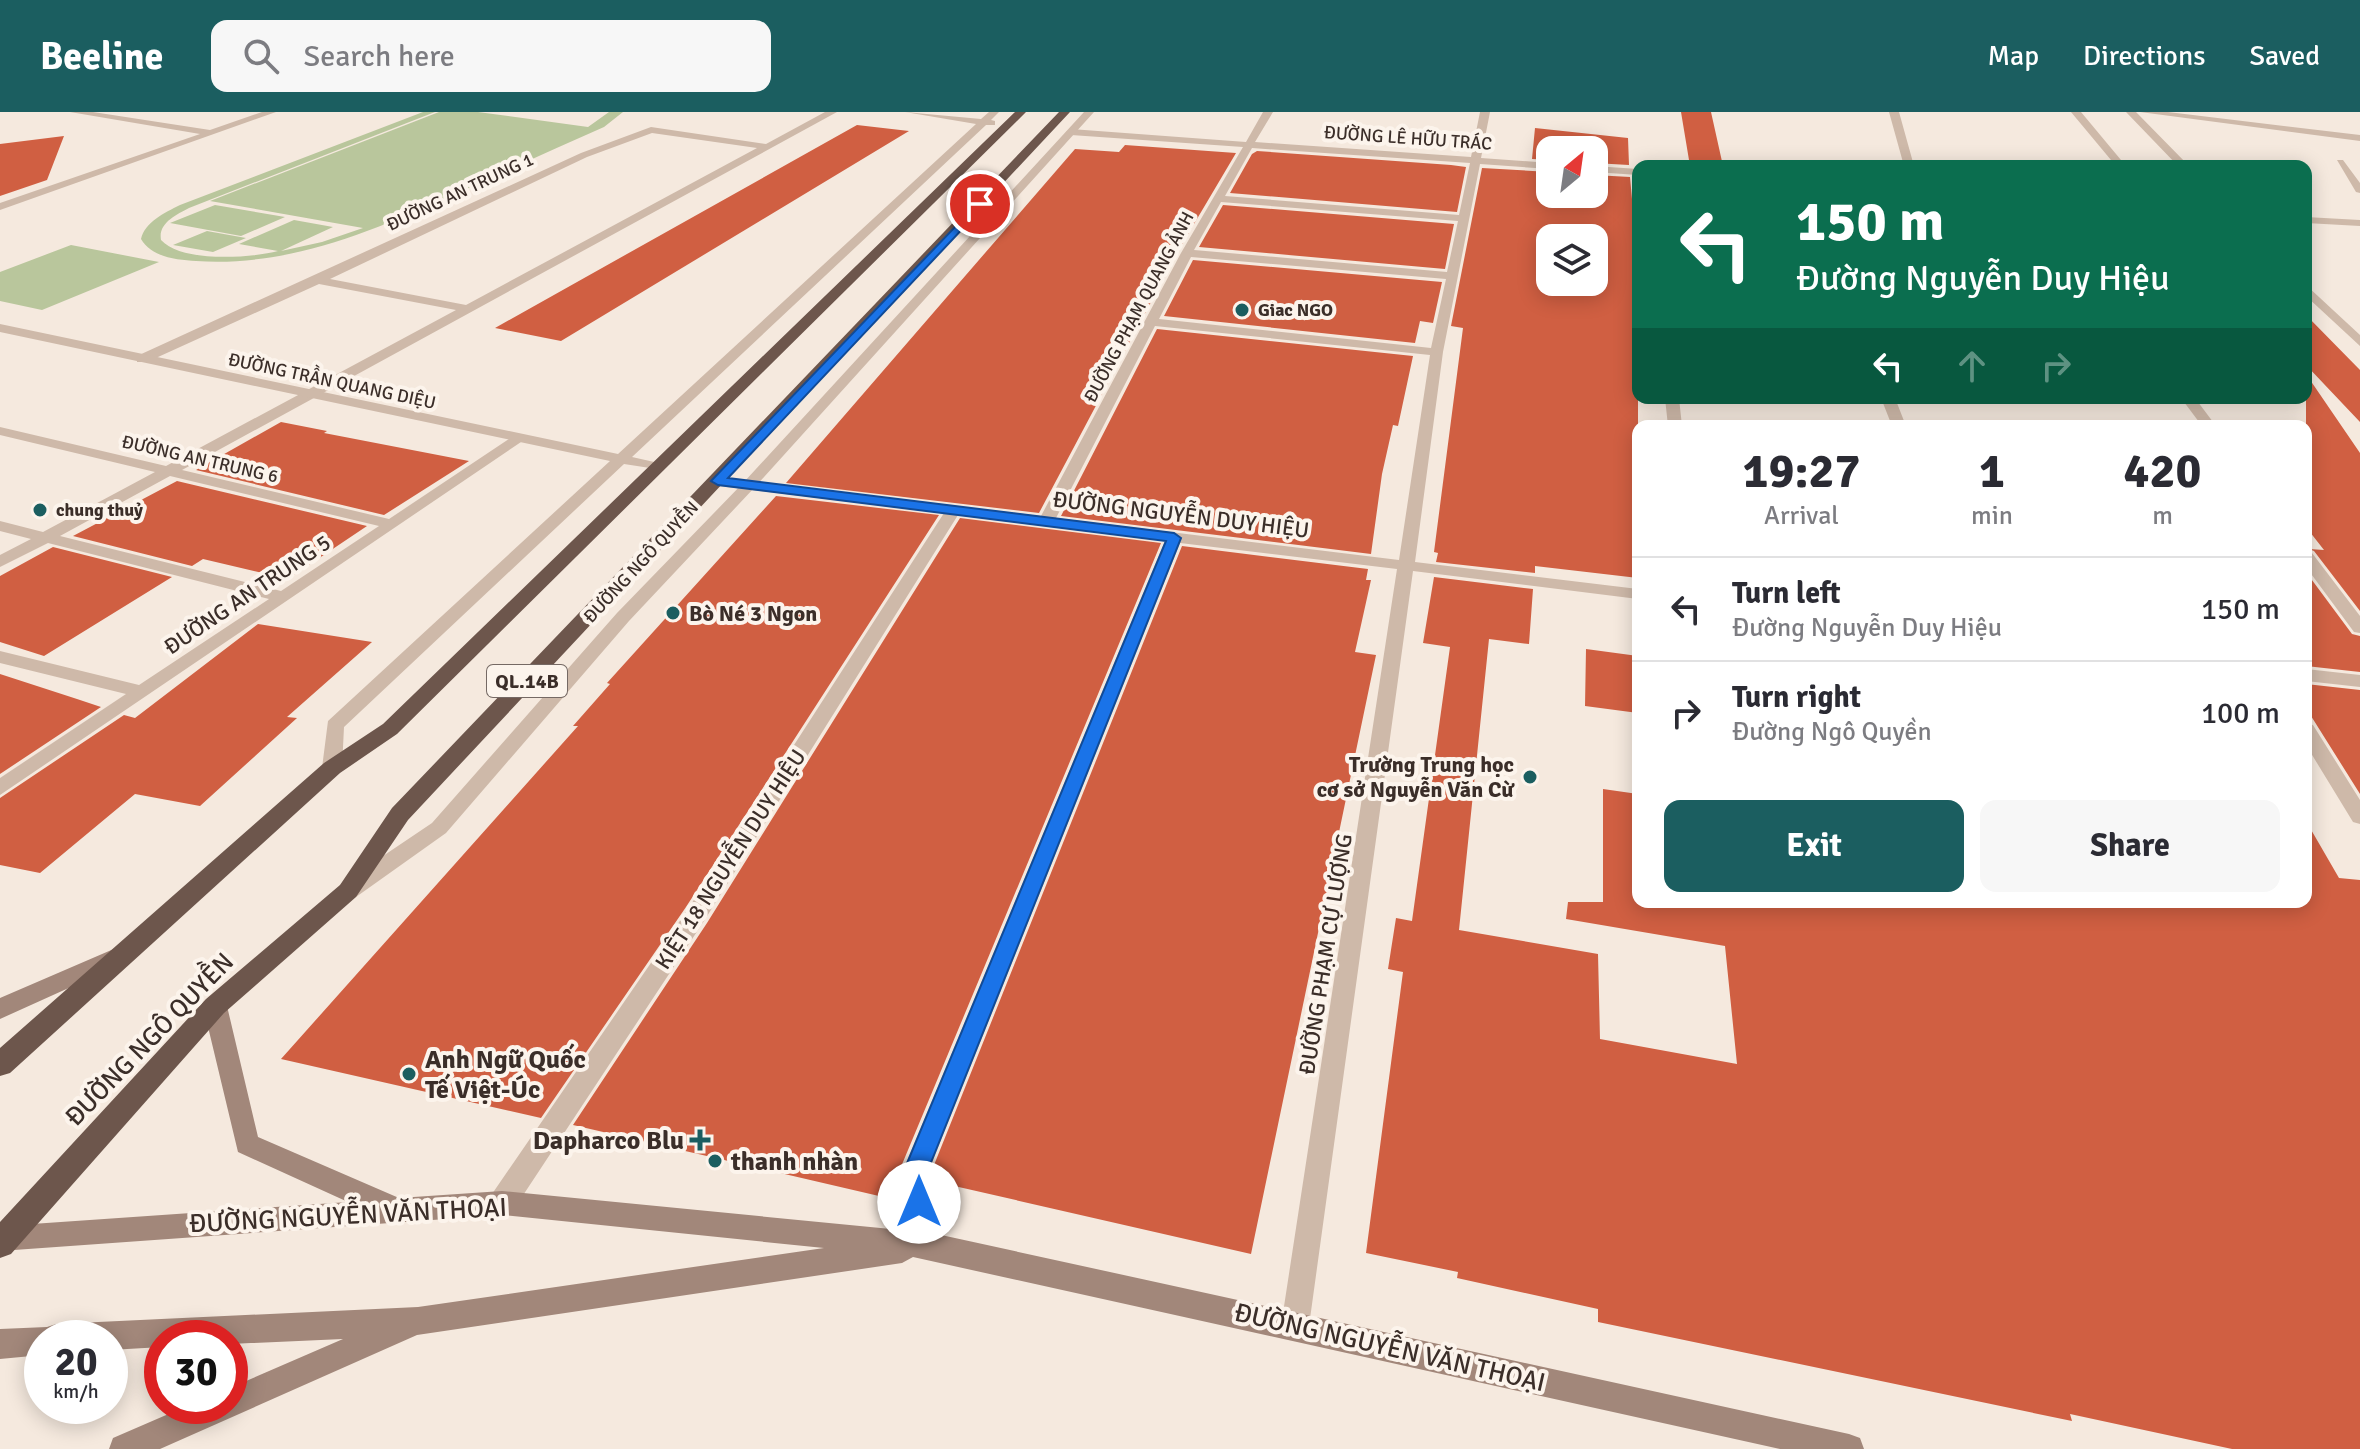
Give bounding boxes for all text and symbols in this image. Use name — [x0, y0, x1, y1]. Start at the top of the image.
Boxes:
search box — [211, 20, 771, 92]
text: Beeline — [40, 33, 163, 80]
icon: search — [239, 34, 283, 78]
text: Search here — [303, 38, 455, 75]
text: Map — [1987, 39, 2039, 73]
text: Directions — [2083, 39, 2205, 73]
text: Saved — [2249, 39, 2320, 73]
street label: ĐƯỜNG LÊ HỮU TRÁC — [1323, 121, 1493, 155]
north arrow — [1536, 136, 1608, 208]
map controls — [1536, 136, 1608, 296]
street label: ĐƯỜNG AN TRUNG 1 — [383, 148, 537, 236]
pin — [946, 170, 1014, 238]
icon: arrive — [958, 182, 1002, 226]
text: 150 m — [1796, 187, 1944, 256]
icon: left — [1664, 192, 1768, 296]
street label: ĐƯỜNG PHẠM QUANG ẢNH — [1079, 208, 1199, 406]
button: layers — [1536, 224, 1608, 296]
text: Đường Nguyễn Duy Hiệu — [1796, 256, 2170, 301]
place label: Giac NGO — [1258, 299, 1333, 321]
marker: Giac NGO — [1233, 301, 1251, 319]
icon: left — [1866, 344, 1910, 388]
icon: ahead — [1950, 344, 1994, 388]
icon: right — [2034, 344, 2078, 388]
street label: ĐƯỜNG TRẦN QUANG DIỆU — [226, 345, 439, 414]
street label: ĐƯỜNG AN TRUNG 6 — [120, 430, 280, 488]
text: 19:27 — [1743, 442, 1860, 501]
text: 1 — [1979, 442, 2005, 501]
text: 420 — [2124, 442, 2201, 501]
street label: ĐƯỜNG NGUYỄN DUY HIỆU — [1051, 483, 1311, 544]
street label: ĐƯỜNG NGÔ QUYỀN — [577, 495, 703, 627]
place label: chung thuỷ — [56, 499, 143, 521]
text: Arrival — [1764, 500, 1839, 532]
text: min — [1971, 500, 2013, 532]
text: m — [2152, 500, 2173, 532]
marker: chung thuỷ — [31, 501, 49, 519]
street label: ĐƯỜNG AN TRUNG 5 — [159, 529, 336, 660]
text: Turn left — [1732, 575, 1841, 612]
icon: left — [1664, 587, 1708, 631]
text: 150 m — [2201, 591, 2280, 628]
place label: Bò Né 3 Ngon — [689, 600, 817, 627]
marker: Bò Né 3 Ngon — [664, 604, 682, 622]
text: Đường Nguyễn Duy Hiệu — [1732, 612, 2002, 644]
road number: QL.14B — [487, 665, 567, 697]
text: Turn right — [1732, 679, 1861, 716]
icon: right — [1664, 691, 1708, 735]
text: 100 m — [2201, 695, 2280, 732]
text: Đường Ngô Quyền — [1732, 716, 1932, 748]
street label: KIỆT 18 NGUYỄN DUY HIỆU — [648, 743, 812, 974]
place label: Trường Trung học cơ sở Nguyễn Văn Cừ — [1317, 751, 1515, 803]
marker: Trường Trung học cơ sở Nguyễn Văn Cừ — [1521, 768, 1539, 786]
button: Exit — [1664, 800, 1964, 892]
button: Share — [1980, 800, 2280, 892]
street label: ĐƯỜNG PHẠM CỰ LƯỢNG — [1293, 832, 1358, 1076]
street label: ĐƯỜNG NGÔ QUYỀN — [56, 943, 241, 1133]
place label: Anh Ngữ Quốc Tế Việt-Úc — [425, 1043, 586, 1106]
marker: Anh Ngữ Quốc Tế Việt-Úc — [400, 1065, 418, 1083]
place label: Dapharco Blu — [533, 1125, 684, 1157]
marker: Dapharco Blu — [691, 1131, 709, 1149]
place label: thanh nhàn — [730, 1146, 858, 1178]
marker: thanh nhàn — [706, 1152, 724, 1170]
position arrow — [877, 1160, 961, 1244]
street label: ĐƯỜNG NGUYỄN VĂN THOẠI — [188, 1189, 508, 1240]
street label: ĐƯỜNG NGUYỄN VĂN THOẠI — [1231, 1294, 1549, 1399]
speed limit sign: 30 — [144, 1320, 248, 1424]
text: 20 — [54, 1337, 98, 1387]
text: km/h — [53, 1379, 99, 1404]

